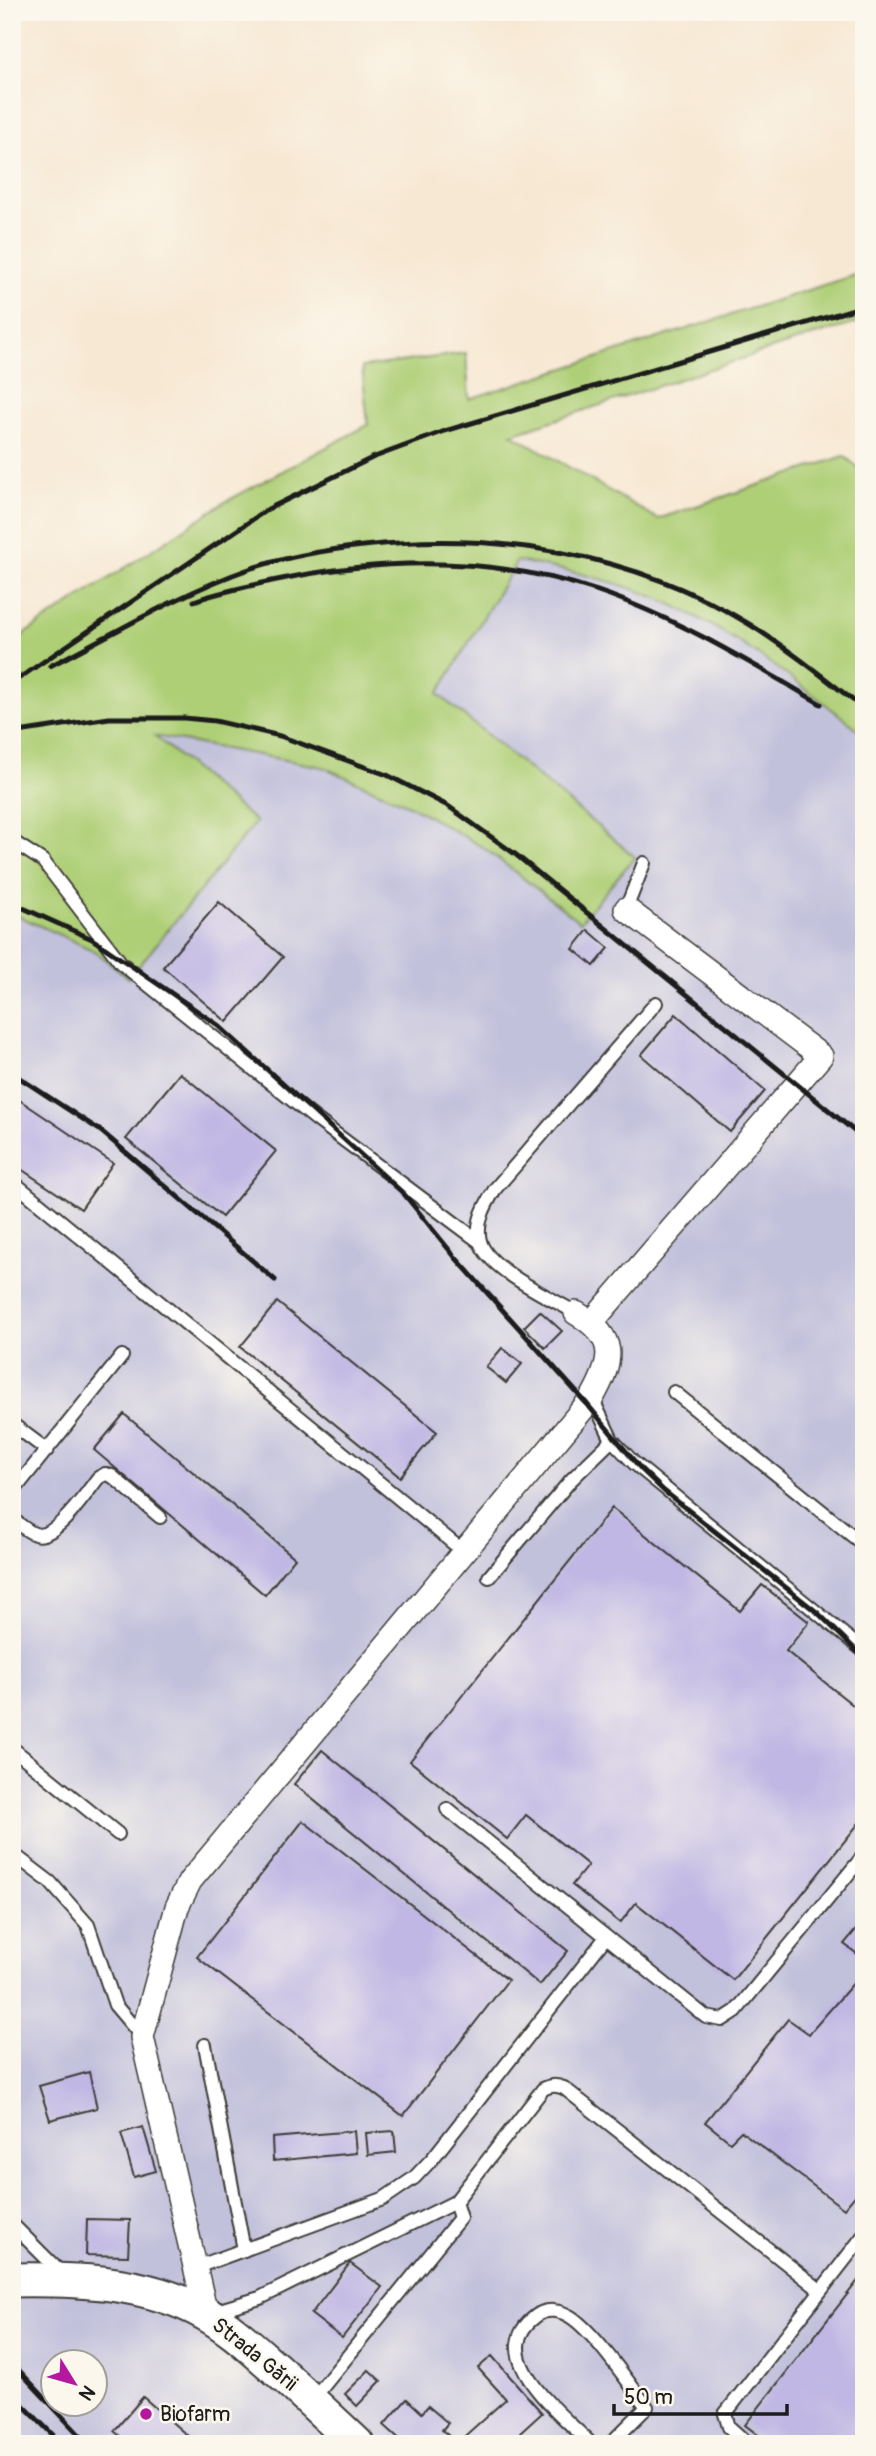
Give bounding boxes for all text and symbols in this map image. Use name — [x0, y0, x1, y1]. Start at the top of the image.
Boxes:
street label: Strada Gării — [206, 2312, 303, 2397]
north arrow — [38, 2348, 108, 2418]
scale bar — [614, 2372, 787, 2416]
text: N — [73, 2380, 100, 2405]
text: 50 m — [624, 2384, 673, 2411]
place label: Biofarm — [160, 2401, 231, 2428]
marker: Biofarm — [138, 2406, 154, 2422]

